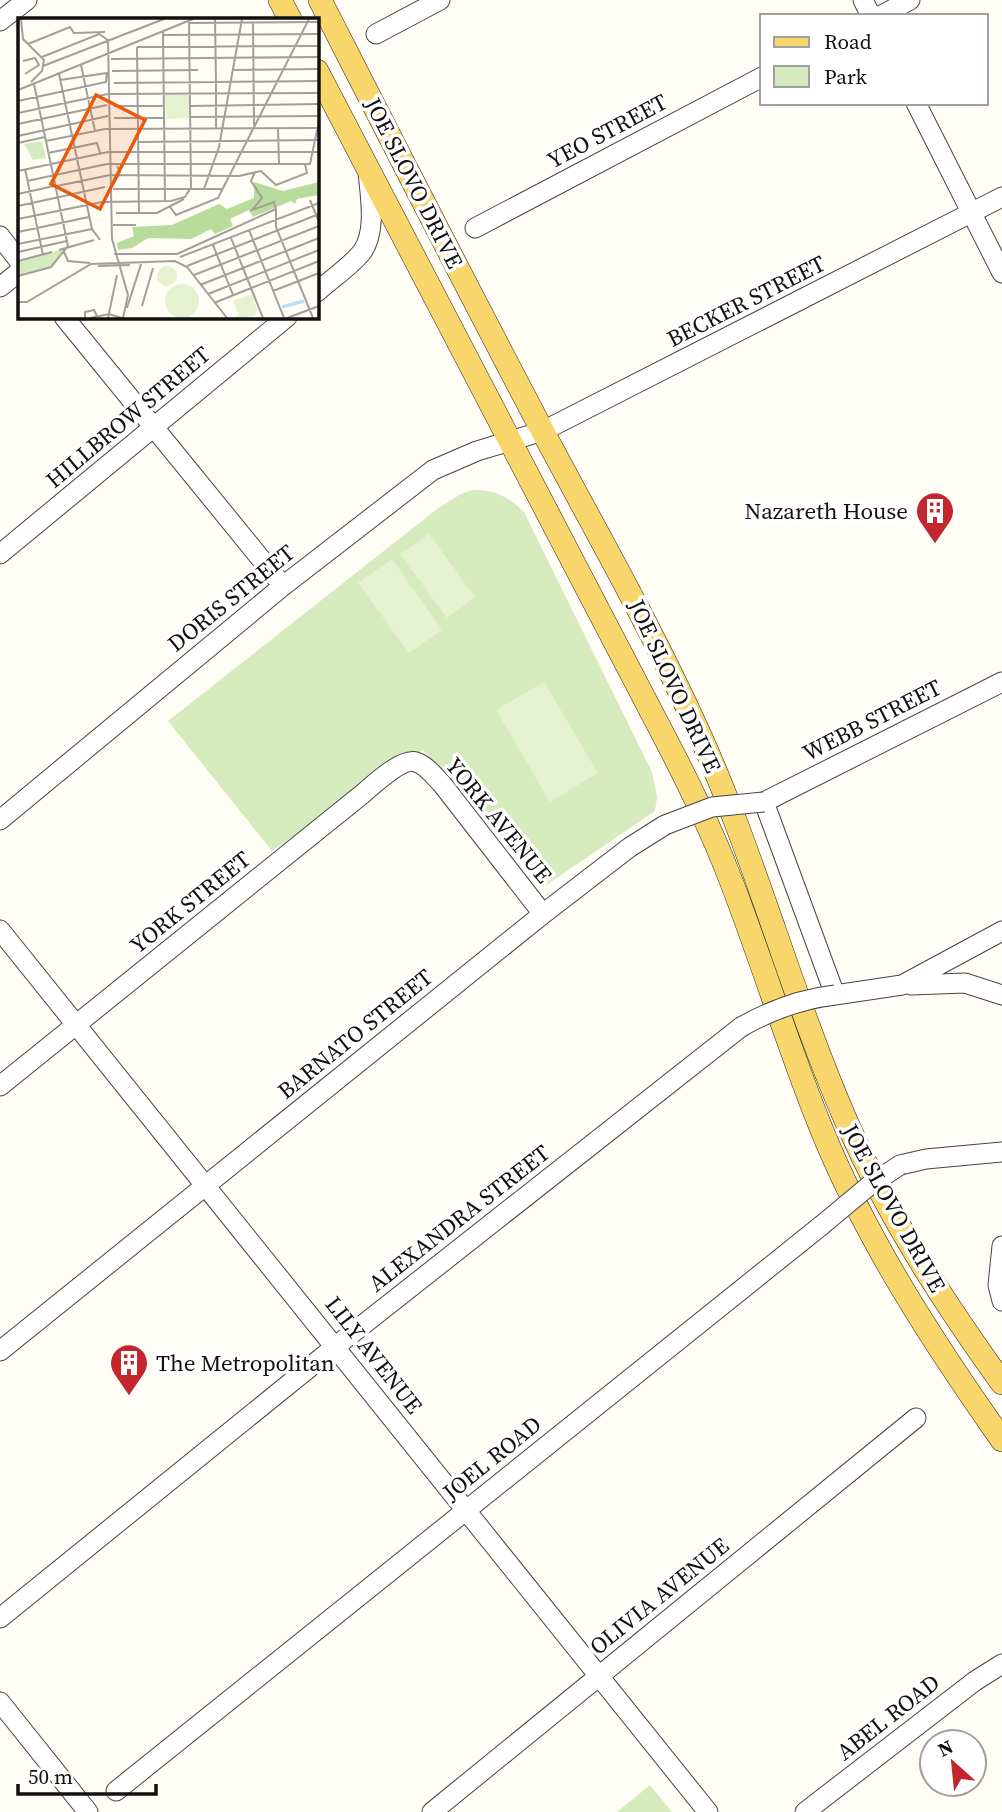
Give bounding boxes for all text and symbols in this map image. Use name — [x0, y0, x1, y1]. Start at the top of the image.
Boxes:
legend — [760, 14, 988, 105]
inset map — [18, 18, 318, 318]
text: Road — [824, 27, 872, 56]
text: Park — [824, 62, 868, 91]
street label: YEO STREET — [541, 86, 673, 176]
street label: JOE SLOVO DRIVE — [357, 91, 471, 274]
street label: BECKER STREET — [661, 247, 831, 355]
street label: HILLBROW STREET — [39, 339, 217, 495]
building icon: Nazareth House — [914, 490, 956, 545]
place label: Nazareth House — [745, 495, 908, 527]
street label: DORIS STREET — [161, 537, 301, 659]
street label: JOE SLOVO DRIVE — [620, 593, 729, 778]
street label: WEBB STREET — [797, 671, 947, 769]
street label: YORK AVENUE — [438, 750, 560, 890]
street label: YORK STREET — [123, 843, 257, 961]
street label: BARNATO STREET — [271, 961, 439, 1107]
street label: JOE SLOVO DRIVE — [834, 1117, 954, 1298]
street label: ALEXANDRA STREET — [362, 1137, 557, 1299]
street label: LILY AVENUE — [318, 1290, 430, 1421]
building icon: The Metropolitan — [108, 1342, 150, 1397]
place label: The Metropolitan — [156, 1347, 335, 1379]
street label: JOEL ROAD — [435, 1408, 548, 1508]
street label: OLIVIA AVENUE — [583, 1530, 736, 1662]
street label: ABEL ROAD — [830, 1666, 946, 1768]
north arrow — [918, 1728, 988, 1798]
text: N — [933, 1733, 957, 1763]
scale bar — [18, 1752, 156, 1796]
text: 50 m — [28, 1762, 73, 1791]

